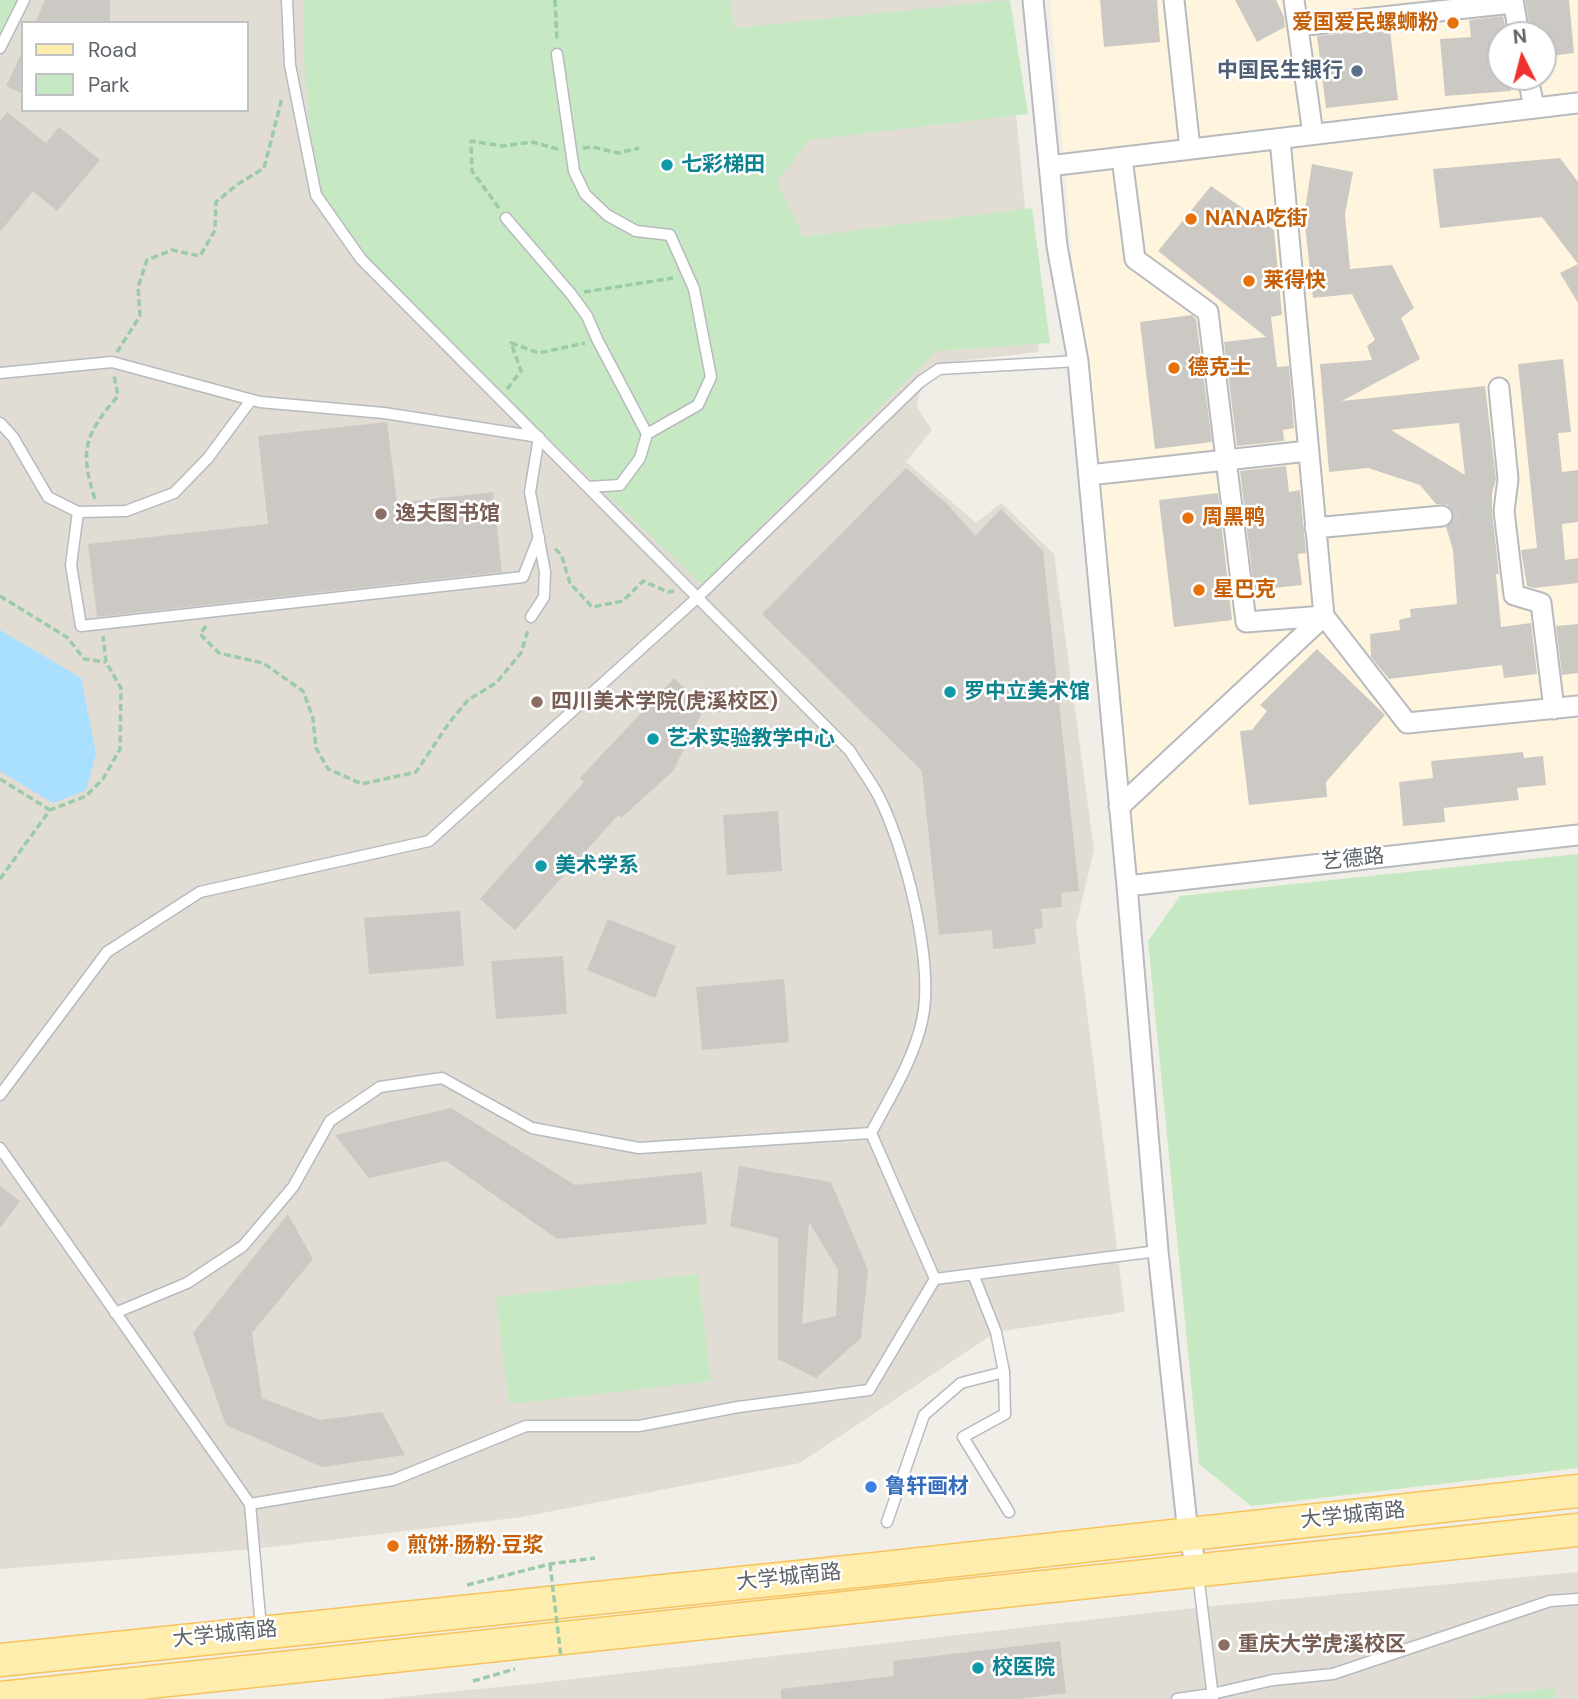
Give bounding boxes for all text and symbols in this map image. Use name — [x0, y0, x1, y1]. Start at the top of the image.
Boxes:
place label: 爱国爱民螺蛳粉 — [1292, 10, 1439, 36]
marker: 爱国爱民螺蛳粉 — [1445, 15, 1461, 31]
legend — [21, 21, 248, 112]
north arrow — [1487, 21, 1557, 91]
text: N — [1512, 23, 1528, 50]
text: Road — [88, 36, 137, 64]
place label: 中国民生银行 — [1217, 58, 1343, 84]
marker: 中国民生银行 — [1349, 63, 1365, 79]
text: Park — [88, 71, 129, 99]
place label: 七彩梯田 — [681, 152, 765, 178]
marker: 七彩梯田 — [659, 157, 675, 173]
place label: NANA吃街 — [1205, 206, 1307, 232]
marker: NANA吃街 — [1183, 211, 1199, 227]
place label: 莱得快 — [1263, 268, 1326, 294]
marker: 莱得快 — [1241, 273, 1257, 289]
place label: 德克士 — [1188, 355, 1251, 381]
marker: 德克士 — [1166, 360, 1182, 376]
place label: 逸夫图书馆 — [395, 501, 500, 527]
place label: 周黑鸭 — [1202, 505, 1265, 531]
marker: 逸夫图书馆 — [373, 506, 389, 522]
marker: 周黑鸭 — [1180, 510, 1196, 526]
place label: 星巴克 — [1213, 577, 1276, 603]
marker: 星巴克 — [1191, 582, 1207, 598]
place label: 罗中立美术馆 — [964, 679, 1090, 705]
marker: 罗中立美术馆 — [942, 684, 958, 700]
place label: 四川美术学院(虎溪校区) — [551, 689, 778, 715]
marker: 四川美术学院(虎溪校区) — [529, 694, 545, 710]
place label: 艺术实验教学中心 — [667, 726, 835, 752]
marker: 艺术实验教学中心 — [645, 731, 661, 747]
street label: 艺德路 — [1320, 844, 1386, 876]
place label: 美术学系 — [555, 853, 639, 879]
marker: 美术学系 — [533, 858, 549, 874]
place label: 鲁轩画材 — [885, 1474, 969, 1500]
marker: 鲁轩画材 — [863, 1479, 879, 1495]
street label: 大学城南路 — [1299, 1498, 1407, 1534]
place label: 煎饼·肠粉·豆浆 — [407, 1533, 544, 1559]
marker: 煎饼·肠粉·豆浆 — [385, 1538, 401, 1554]
street label: 大学城南路 — [735, 1560, 843, 1596]
street label: 大学城南路 — [171, 1617, 279, 1653]
place label: 重庆大学虎溪校区 — [1238, 1632, 1406, 1658]
marker: 重庆大学虎溪校区 — [1216, 1637, 1232, 1653]
place label: 校医院 — [992, 1655, 1055, 1681]
marker: 校医院 — [970, 1660, 986, 1676]

